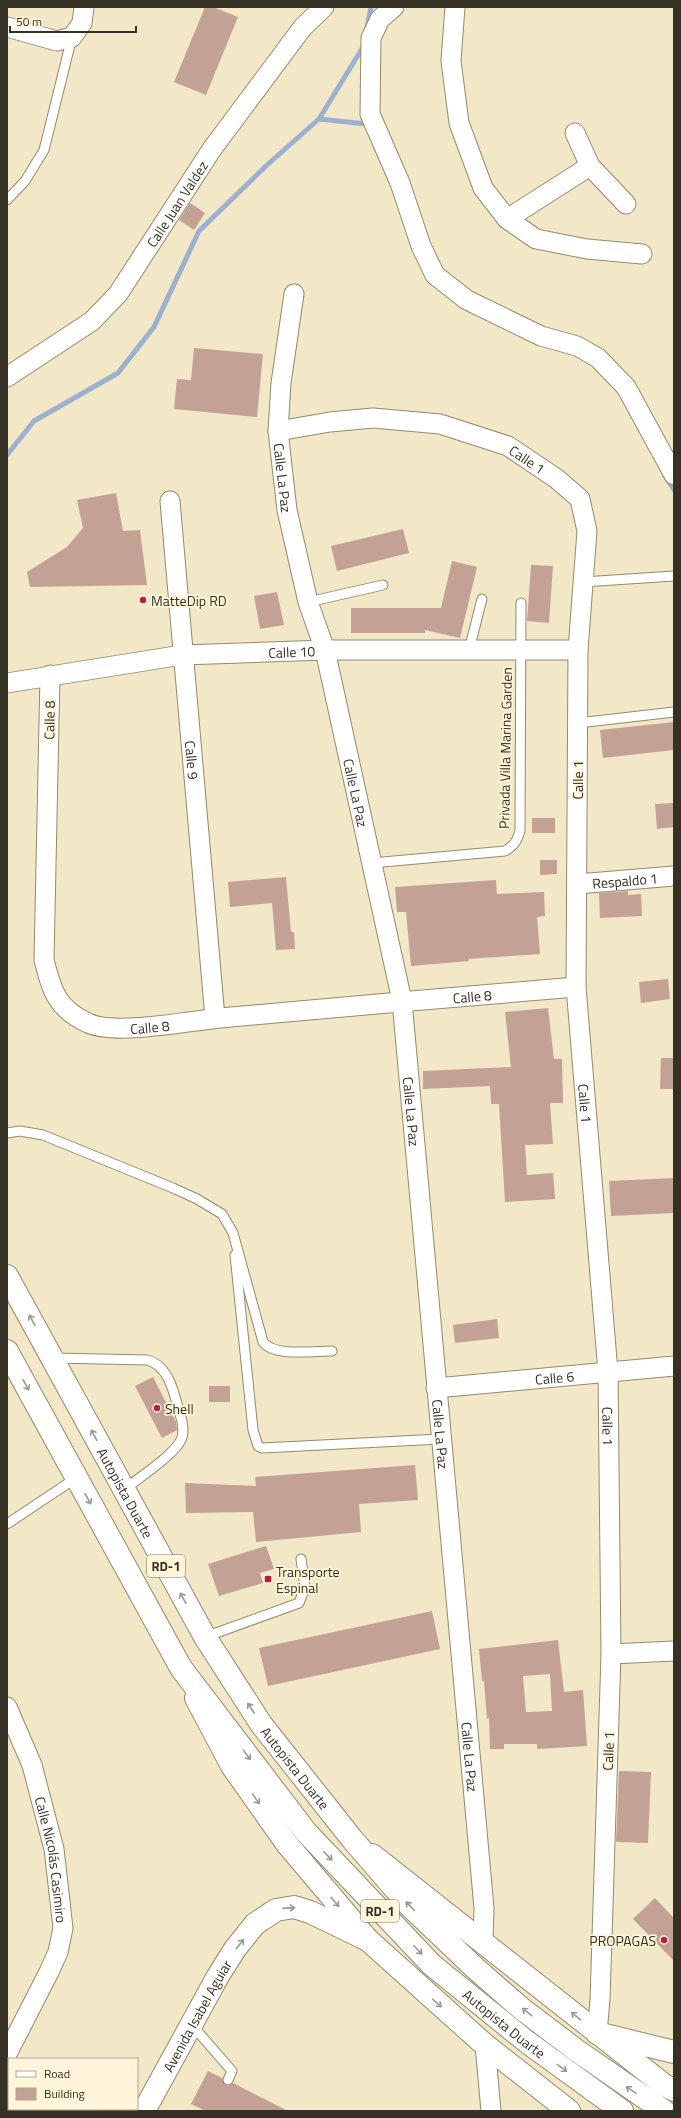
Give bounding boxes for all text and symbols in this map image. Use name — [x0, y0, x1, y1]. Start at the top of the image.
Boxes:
scale bar — [10, 8, 136, 34]
text: 50 m — [16, 12, 42, 31]
street label: Calle Juan Valdez — [141, 156, 212, 251]
street label: Calle 1 — [505, 439, 549, 479]
street label: Calle La Paz — [269, 442, 298, 513]
place label: MatteDip RD — [151, 590, 227, 611]
marker: MatteDip RD — [138, 595, 148, 605]
street label: Calle 10 — [268, 640, 316, 662]
street label: Privada Villa Marina Garden — [493, 667, 517, 829]
street label: Calle 8 — [38, 700, 60, 740]
street label: Calle 9 — [180, 740, 205, 781]
street label: Calle La Paz — [339, 756, 374, 829]
street label: Calle 1 — [567, 760, 588, 800]
street label: Respaldo 1 — [591, 867, 658, 893]
street label: Calle 8 — [452, 984, 493, 1008]
street label: Calle 8 — [130, 1014, 171, 1039]
street label: Calle La Paz — [398, 1076, 426, 1147]
street label: Calle 1 — [574, 1083, 598, 1124]
one-way arrow — [27, 1315, 35, 1327]
street label: Calle 6 — [534, 1365, 575, 1389]
one-way arrow — [22, 1379, 30, 1391]
place label: Shell — [165, 1398, 194, 1419]
street label: Calle La Paz — [428, 1398, 455, 1470]
marker: Shell — [152, 1403, 162, 1413]
street label: Calle 1 — [598, 1407, 619, 1446]
one-way arrow — [90, 1429, 97, 1441]
street label: Autopista Duarte — [92, 1443, 159, 1542]
one-way arrow — [85, 1493, 92, 1505]
road number: RD-1 — [147, 1555, 185, 1577]
place label: Transporte Espinal — [276, 1561, 340, 1598]
marker: Transporte Espinal — [263, 1574, 273, 1584]
one-way arrow — [179, 1592, 187, 1604]
one-way arrow — [247, 1703, 255, 1714]
street label: Calle La Paz — [457, 1721, 484, 1792]
street label: Autopista Duarte — [256, 1722, 335, 1814]
street label: Calle 1 — [597, 1731, 619, 1771]
one-way arrow — [242, 1749, 251, 1760]
one-way arrow — [252, 1793, 260, 1805]
street label: Calle Nicolás Casimiro — [30, 1794, 73, 1924]
one-way arrow — [324, 1851, 333, 1861]
one-way arrow — [331, 1896, 340, 1907]
road number: RD-1 — [361, 1900, 399, 1922]
one-way arrow — [405, 1901, 415, 1911]
one-way arrow — [283, 1905, 296, 1912]
place label: PROPAGAS — [589, 1930, 656, 1951]
marker: PROPAGAS — [659, 1935, 669, 1945]
one-way arrow — [235, 1938, 244, 1949]
one-way arrow — [413, 1945, 423, 1955]
street label: Avenida Isabel Aguiar — [157, 1955, 236, 2075]
street label: Autopista Duarte — [459, 1984, 550, 2063]
one-way arrow — [432, 1998, 443, 2007]
one-way arrow — [521, 2008, 532, 2016]
one-way arrow — [570, 2012, 581, 2020]
legend — [8, 2058, 138, 2110]
one-way arrow — [556, 2063, 567, 2072]
text: Road — [44, 2064, 70, 2083]
text: Building — [44, 2084, 85, 2103]
one-way arrow — [626, 2086, 637, 2094]

